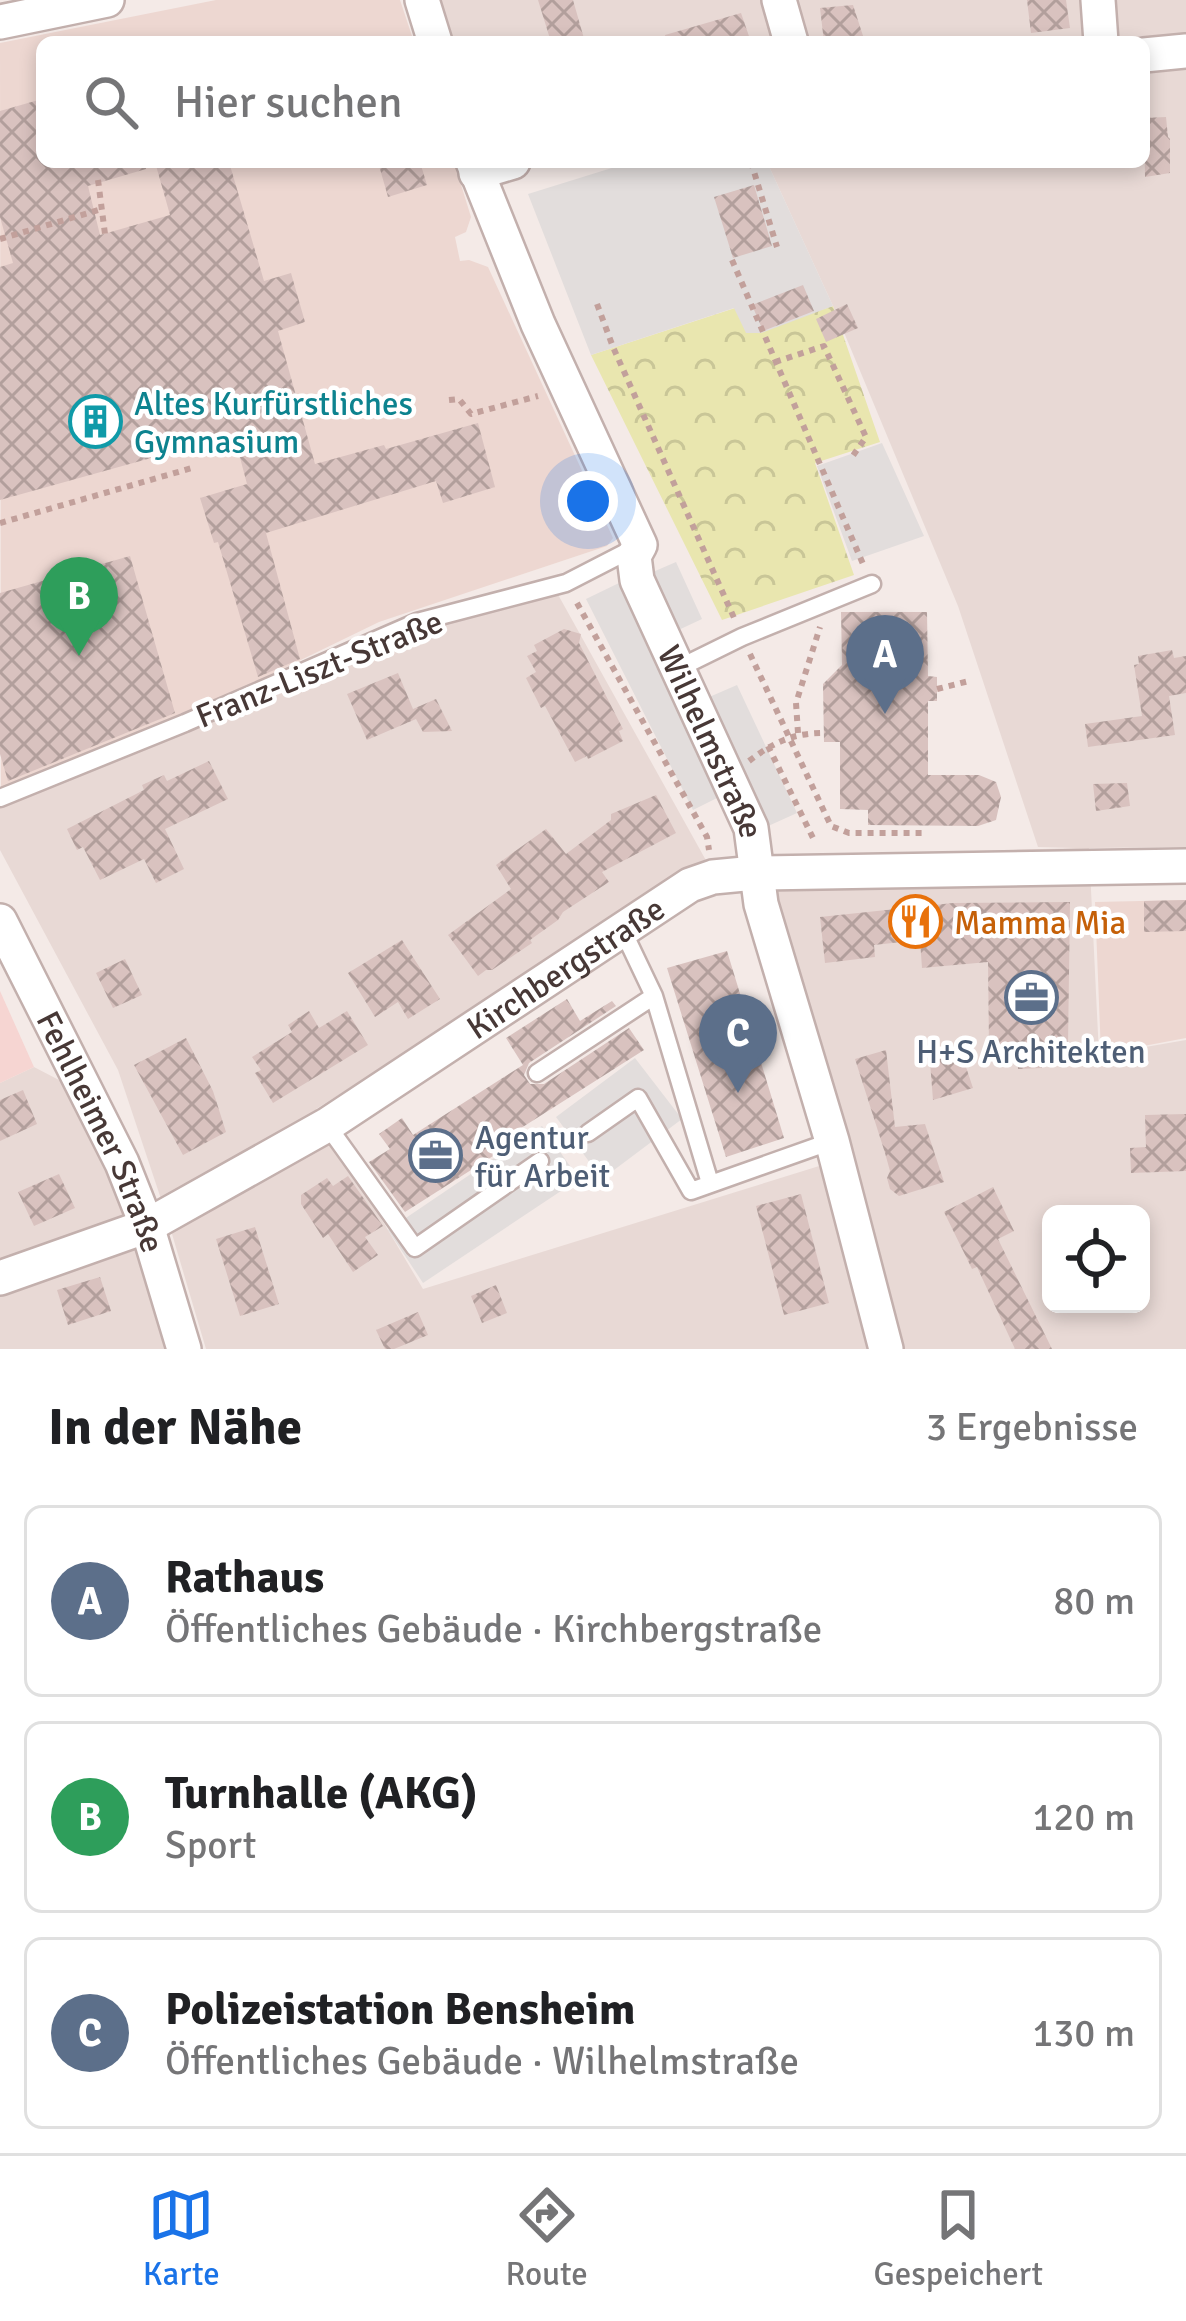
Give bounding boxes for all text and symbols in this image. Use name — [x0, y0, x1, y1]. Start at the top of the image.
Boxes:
search box — [36, 36, 1150, 168]
icon: search — [78, 69, 144, 135]
text: Hier suchen — [174, 75, 403, 130]
place label: Altes Kurfürstliches Gymnasium — [134, 384, 413, 463]
building icon: Altes Kurfürstliches Gymnasium — [67, 394, 123, 450]
your location — [558, 471, 618, 531]
pin: B — [40, 557, 118, 656]
street label: Franz-Liszt-Straße — [190, 601, 449, 738]
pin: A — [846, 615, 924, 714]
street label: Wilhelmstraße — [648, 639, 771, 841]
street label: Kirchbergstraße — [459, 889, 673, 1049]
restaurant icon: Mamma Mia — [887, 894, 943, 950]
place label: Mamma Mia — [954, 903, 1126, 944]
office icon: H+S Architekten — [1003, 969, 1059, 1025]
pin: C — [699, 994, 777, 1093]
street label: Fehlheimer Straße — [27, 1004, 173, 1257]
place label: H+S Architekten — [916, 1032, 1146, 1073]
place label: Agentur für Arbeit — [475, 1118, 610, 1197]
office icon: Agentur für Arbeit — [408, 1128, 464, 1184]
map controls — [1042, 1205, 1150, 1313]
button: locate — [1042, 1205, 1150, 1313]
text: In der Nähe — [48, 1396, 302, 1459]
text: 3 Ergebnisse — [926, 1403, 1138, 1451]
text: Rathaus — [165, 1550, 324, 1605]
text: A — [78, 1577, 102, 1625]
text: 80 m — [1053, 1577, 1135, 1625]
text: Öffentliches Gebäude · Kirchbergstraße — [165, 1605, 822, 1653]
text: Turnhalle (AKG) — [165, 1766, 478, 1821]
text: B — [78, 1793, 102, 1841]
text: 120 m — [1032, 1793, 1135, 1841]
text: Sport — [165, 1821, 256, 1869]
text: Polizeistation Bensheim — [165, 1982, 635, 2037]
text: C — [78, 2009, 102, 2057]
text: 130 m — [1032, 2009, 1135, 2057]
text: Öffentliches Gebäude · Wilhelmstraße — [165, 2037, 799, 2085]
tab: Karte — [143, 2182, 220, 2295]
tab: Route — [506, 2182, 588, 2295]
tab: Gespeichert — [874, 2182, 1043, 2295]

